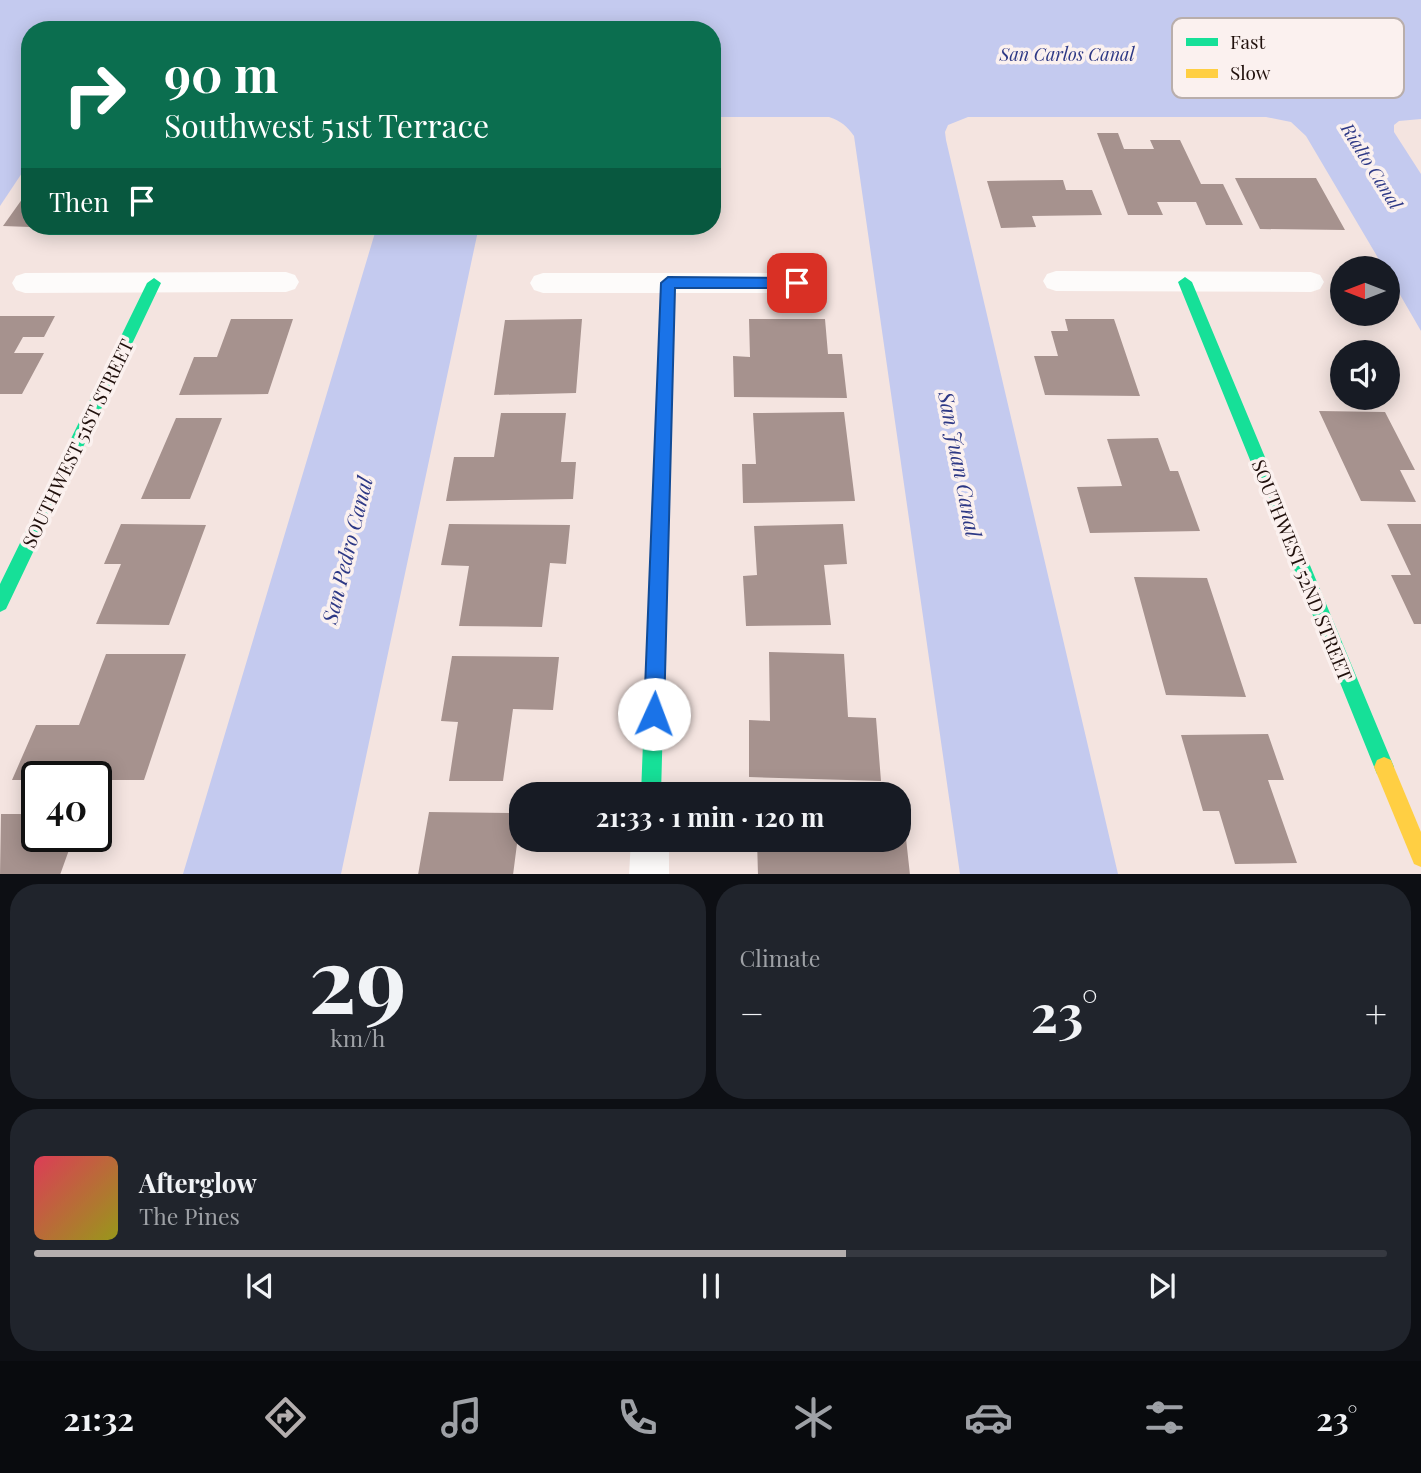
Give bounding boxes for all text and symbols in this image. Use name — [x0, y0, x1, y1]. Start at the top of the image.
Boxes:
legend — [1172, 18, 1404, 98]
text: Fast — [1230, 28, 1266, 54]
text: 90 m — [164, 40, 278, 105]
water label: San Carlos Canal — [998, 42, 1136, 66]
icon: right — [49, 49, 140, 140]
text: Slow — [1230, 59, 1271, 85]
text: Southwest 51st Terrace — [164, 103, 489, 146]
water label: Rialto Canal — [1335, 117, 1409, 215]
icon: arrive — [123, 182, 161, 220]
text: Then — [49, 184, 109, 219]
pin — [767, 253, 827, 313]
north arrow — [1330, 256, 1400, 326]
map controls — [1330, 256, 1400, 410]
icon: arrive — [778, 264, 816, 302]
street label: SOUTHWEST 51ST STREET — [15, 334, 139, 552]
button: sound — [1330, 340, 1400, 410]
water label: San Juan Canal — [933, 388, 989, 540]
street label: SOUTHWEST 52ND STREET — [1247, 455, 1359, 685]
water label: San Pedro Canal — [314, 472, 378, 628]
position arrow — [617, 677, 691, 751]
speed limit sign: 40 — [21, 761, 112, 852]
text: 21:33 · 1 min · 120 m — [596, 799, 824, 834]
text: 29 — [309, 916, 407, 1037]
text: Climate — [740, 942, 820, 973]
text: 23° — [1031, 977, 1098, 1046]
text: − — [740, 987, 764, 1038]
text: + — [1365, 987, 1387, 1038]
text: km/h — [330, 1022, 385, 1053]
text: Afterglow — [139, 1165, 257, 1200]
text: The Pines — [139, 1200, 240, 1231]
icon: previous — [241, 1267, 279, 1305]
icon: pause — [692, 1267, 730, 1305]
icon: next — [1143, 1267, 1181, 1305]
icon: directions — [261, 1393, 310, 1442]
icon: music — [437, 1393, 486, 1442]
icon: phone — [613, 1393, 662, 1442]
icon: climate — [789, 1393, 838, 1442]
icon: car — [964, 1393, 1013, 1442]
icon: filters — [1140, 1393, 1189, 1442]
text: 21:32 — [63, 1396, 134, 1439]
text: 23° — [1316, 1396, 1358, 1439]

